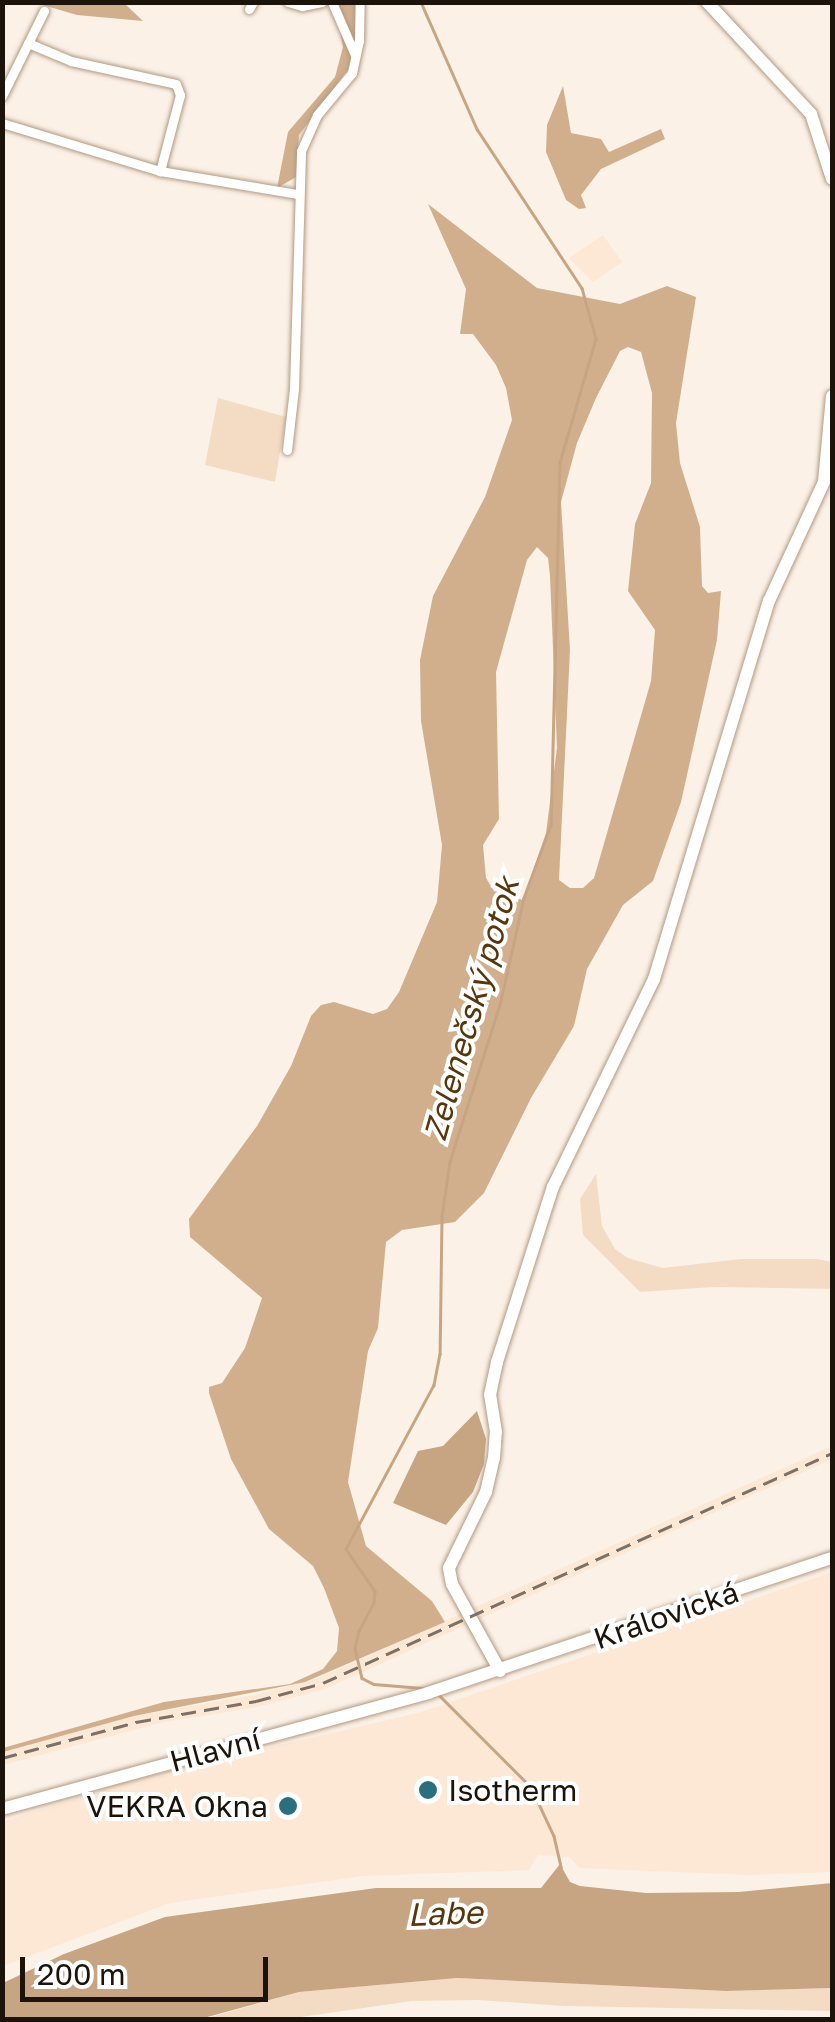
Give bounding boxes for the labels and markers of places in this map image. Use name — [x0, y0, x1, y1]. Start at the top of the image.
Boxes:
place label: Isotherm — [448, 1772, 577, 1808]
marker: Isotherm — [417, 1779, 439, 1801]
place label: VEKRA Okna — [86, 1788, 268, 1824]
marker: VEKRA Okna — [277, 1795, 299, 1817]

